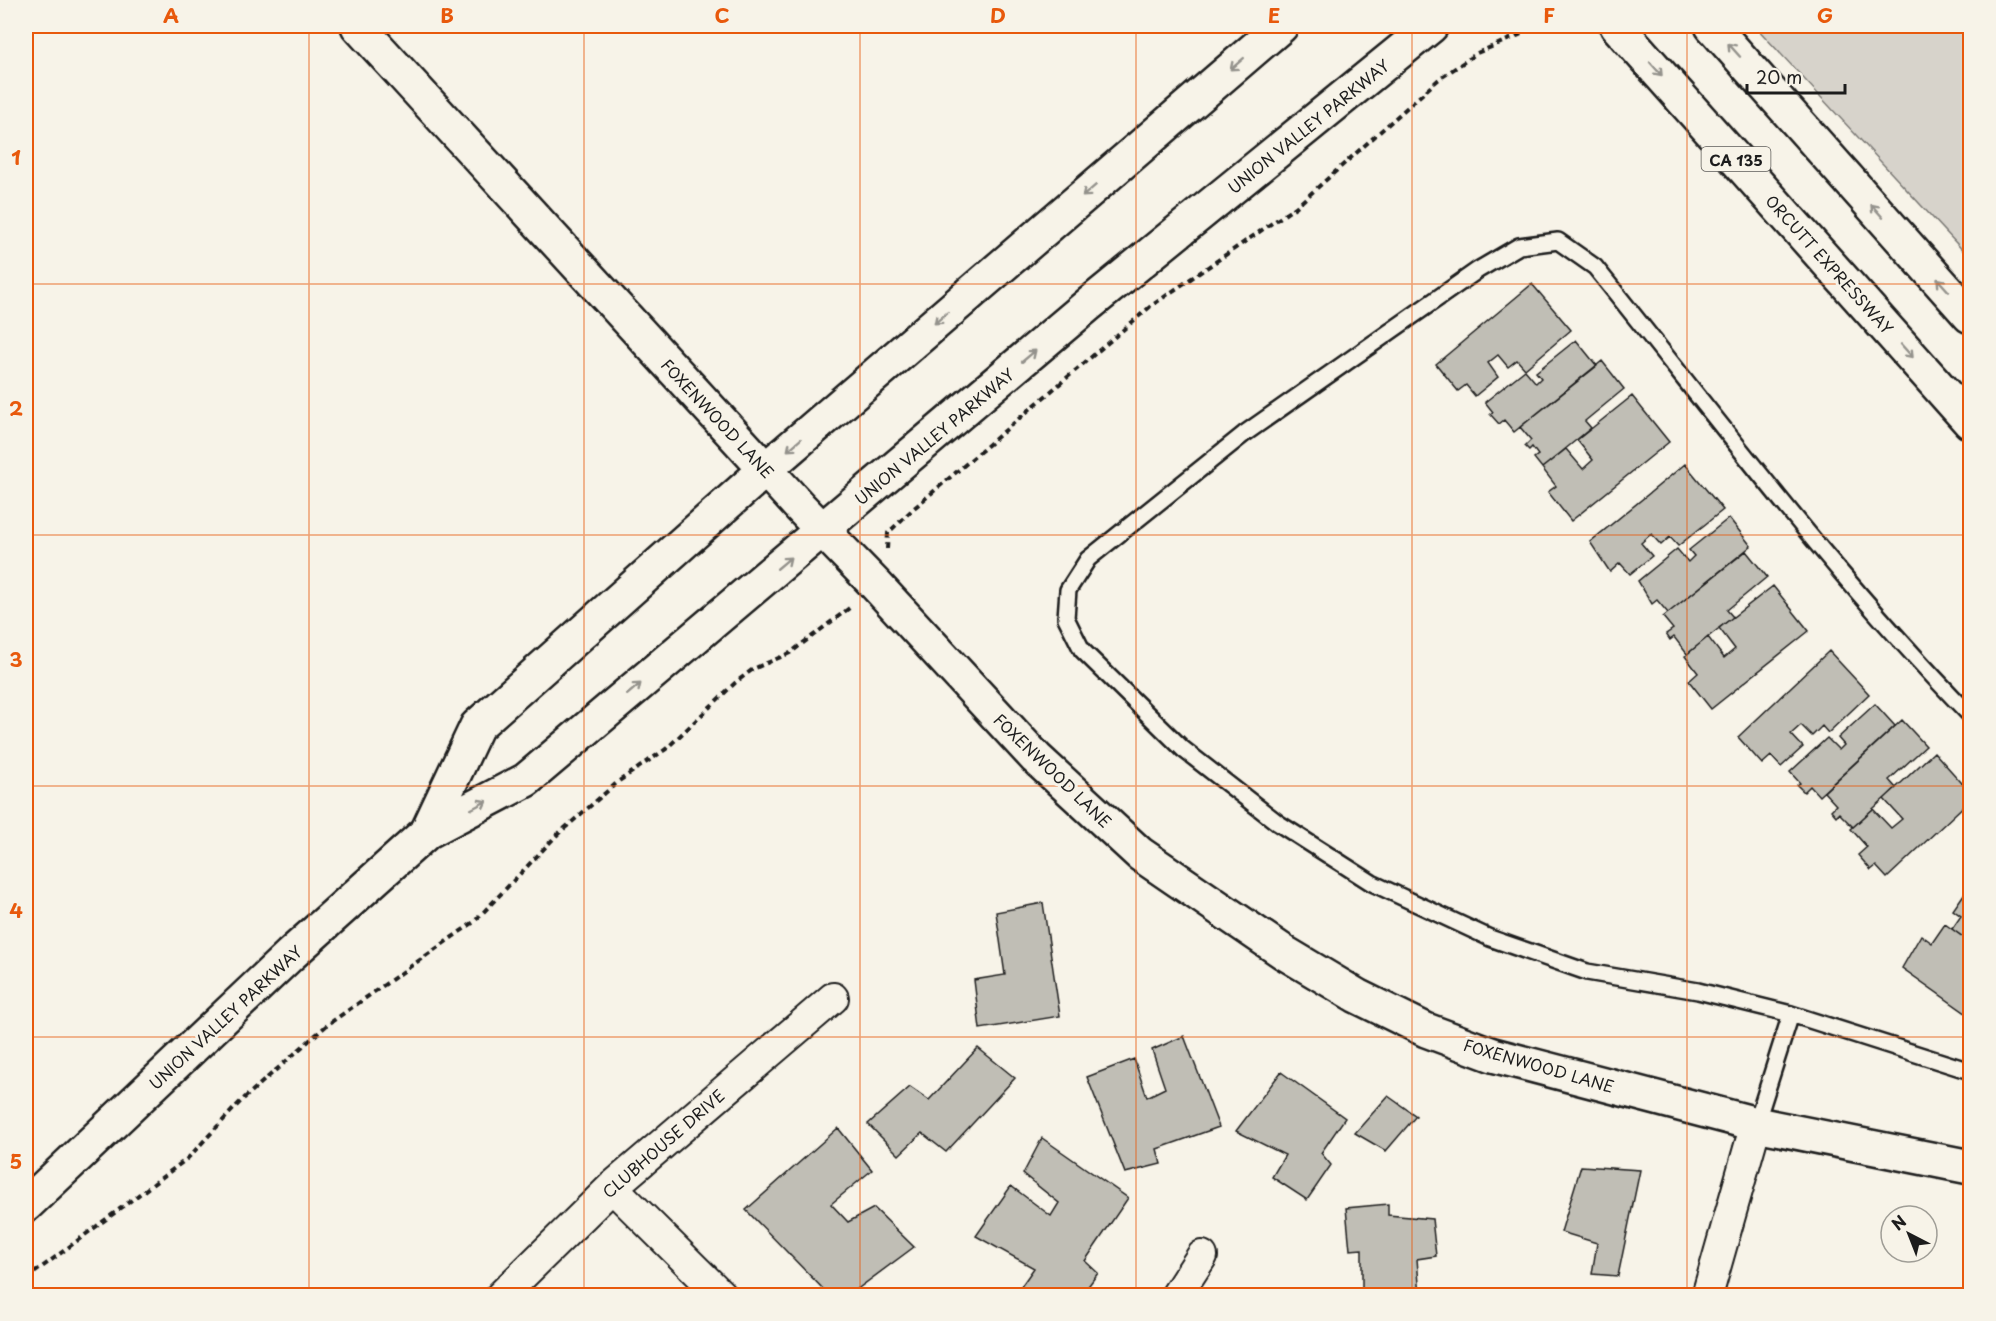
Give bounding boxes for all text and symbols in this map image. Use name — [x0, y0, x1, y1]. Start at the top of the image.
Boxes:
text: A — [163, 0, 179, 30]
text: B — [440, 0, 454, 30]
text: C — [714, 0, 730, 30]
text: D — [990, 0, 1006, 30]
text: E — [1268, 0, 1280, 30]
text: F — [1543, 0, 1555, 30]
text: G — [1817, 0, 1833, 30]
one-way arrow — [1727, 42, 1741, 57]
street label: UNION VALLEY PARKWAY — [1222, 53, 1394, 199]
one-way arrow — [1230, 57, 1245, 71]
scale bar — [1747, 57, 1844, 95]
one-way arrow — [1649, 61, 1663, 76]
text: 20 m — [1756, 63, 1802, 90]
text: 1 — [11, 142, 21, 172]
road number: CA 135 — [1702, 147, 1770, 171]
one-way arrow — [1082, 184, 1097, 198]
street label: ORCUTT EXPRESSWAY — [1761, 189, 1899, 339]
one-way arrow — [1870, 204, 1884, 219]
one-way arrow — [1936, 278, 1950, 293]
one-way arrow — [934, 311, 949, 325]
one-way arrow — [1901, 343, 1914, 359]
one-way arrow — [1021, 349, 1036, 363]
street label: FOXENWOOD LANE — [656, 353, 780, 483]
street label: UNION VALLEY PARKWAY — [849, 362, 1019, 510]
text: 2 — [9, 393, 23, 423]
one-way arrow — [786, 439, 802, 452]
one-way arrow — [776, 556, 791, 570]
text: 3 — [9, 644, 23, 674]
one-way arrow — [626, 683, 642, 696]
street label: FOXENWOOD LANE — [989, 707, 1117, 833]
one-way arrow — [470, 799, 487, 811]
text: 4 — [9, 895, 23, 925]
street label: UNION VALLEY PARKWAY — [143, 939, 307, 1095]
street label: FOXENWOOD LANE — [1461, 1032, 1617, 1098]
street label: CLUBHOUSE DRIVE — [597, 1083, 729, 1203]
text: 5 — [10, 1146, 22, 1176]
north arrow — [1879, 1204, 1939, 1264]
text: N — [1886, 1209, 1911, 1235]

